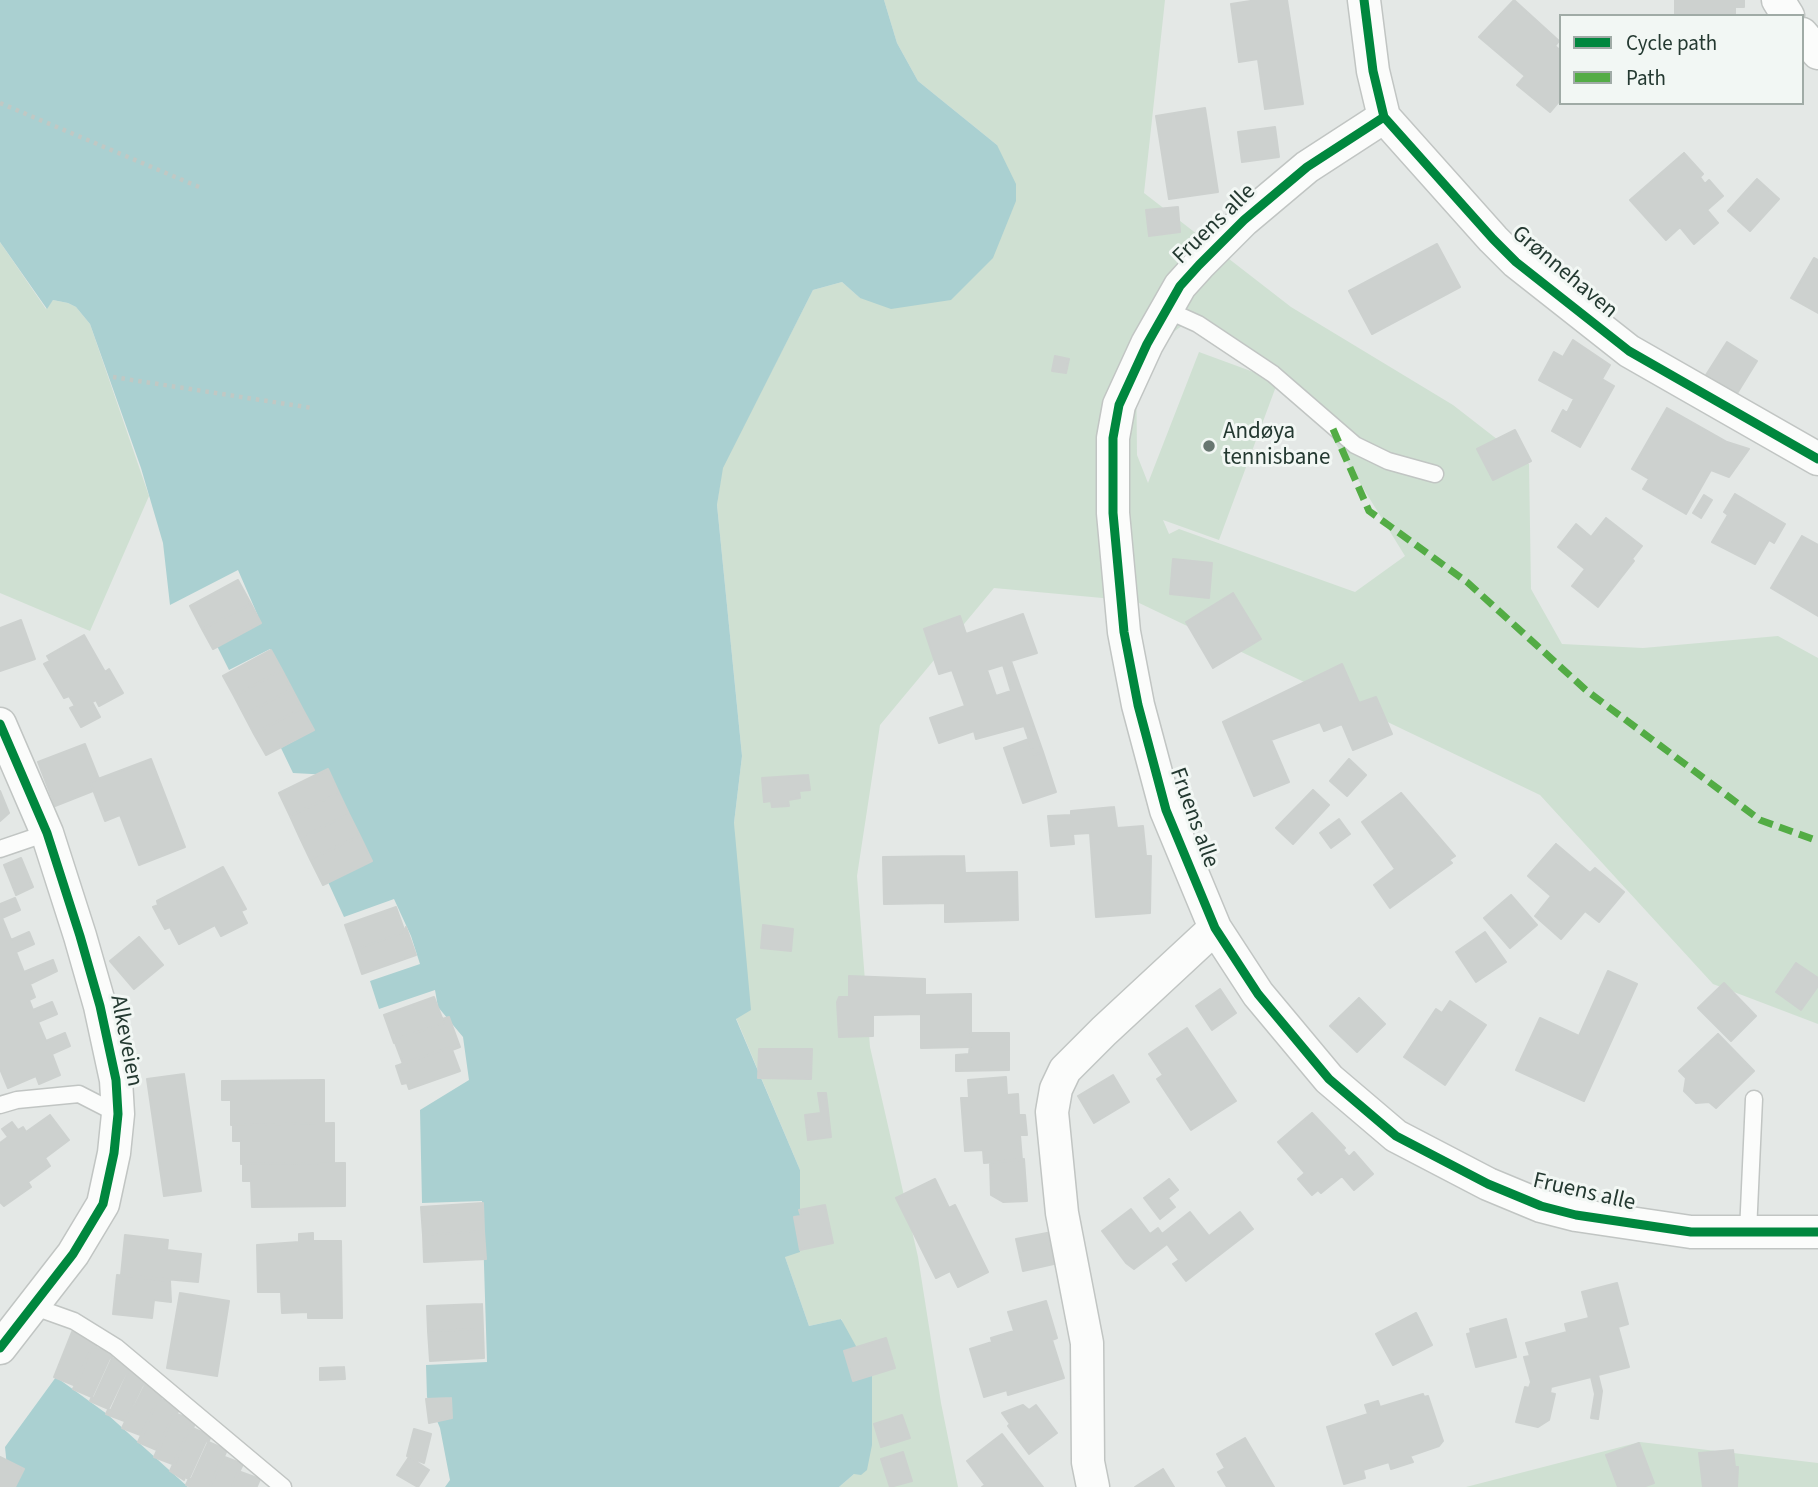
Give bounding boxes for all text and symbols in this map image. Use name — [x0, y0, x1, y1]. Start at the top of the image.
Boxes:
legend — [1559, 14, 1804, 105]
text: Cycle path — [1626, 28, 1717, 58]
text: Path — [1626, 63, 1666, 93]
street label: Fruens alle — [1168, 179, 1262, 271]
street label: Grønnehaven — [1505, 221, 1623, 325]
place label: Andøya tennisbane — [1223, 419, 1330, 473]
marker: Andøya tennisbane — [1201, 438, 1217, 454]
street label: Fruens alle — [1162, 764, 1224, 872]
street label: Alkeveien — [103, 993, 147, 1089]
street label: Fruens alle — [1530, 1168, 1638, 1218]

